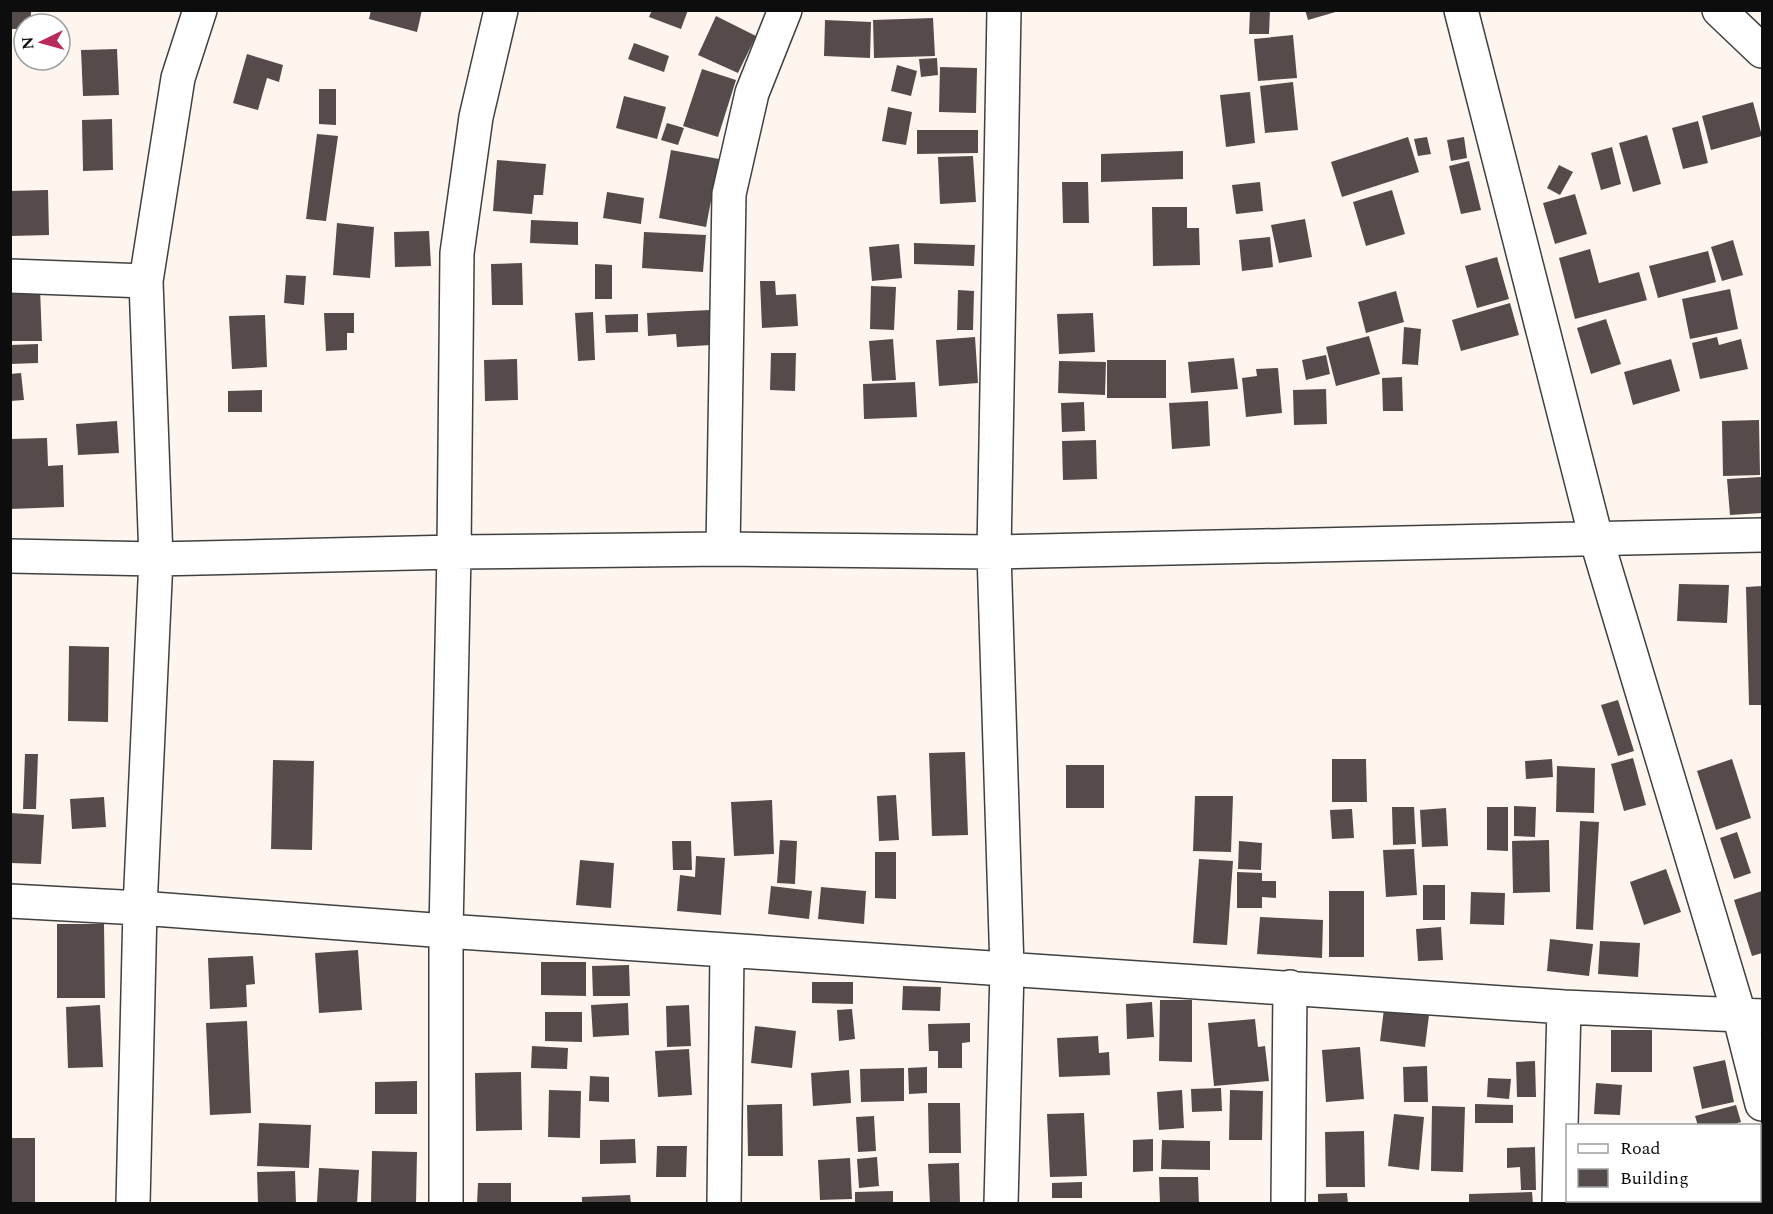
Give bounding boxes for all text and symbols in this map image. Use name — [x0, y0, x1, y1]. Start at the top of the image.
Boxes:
north arrow — [12, 12, 72, 72]
text: N — [16, 36, 41, 51]
legend — [1566, 1124, 1761, 1202]
text: Road — [1620, 1135, 1661, 1162]
text: Building — [1620, 1165, 1689, 1192]

